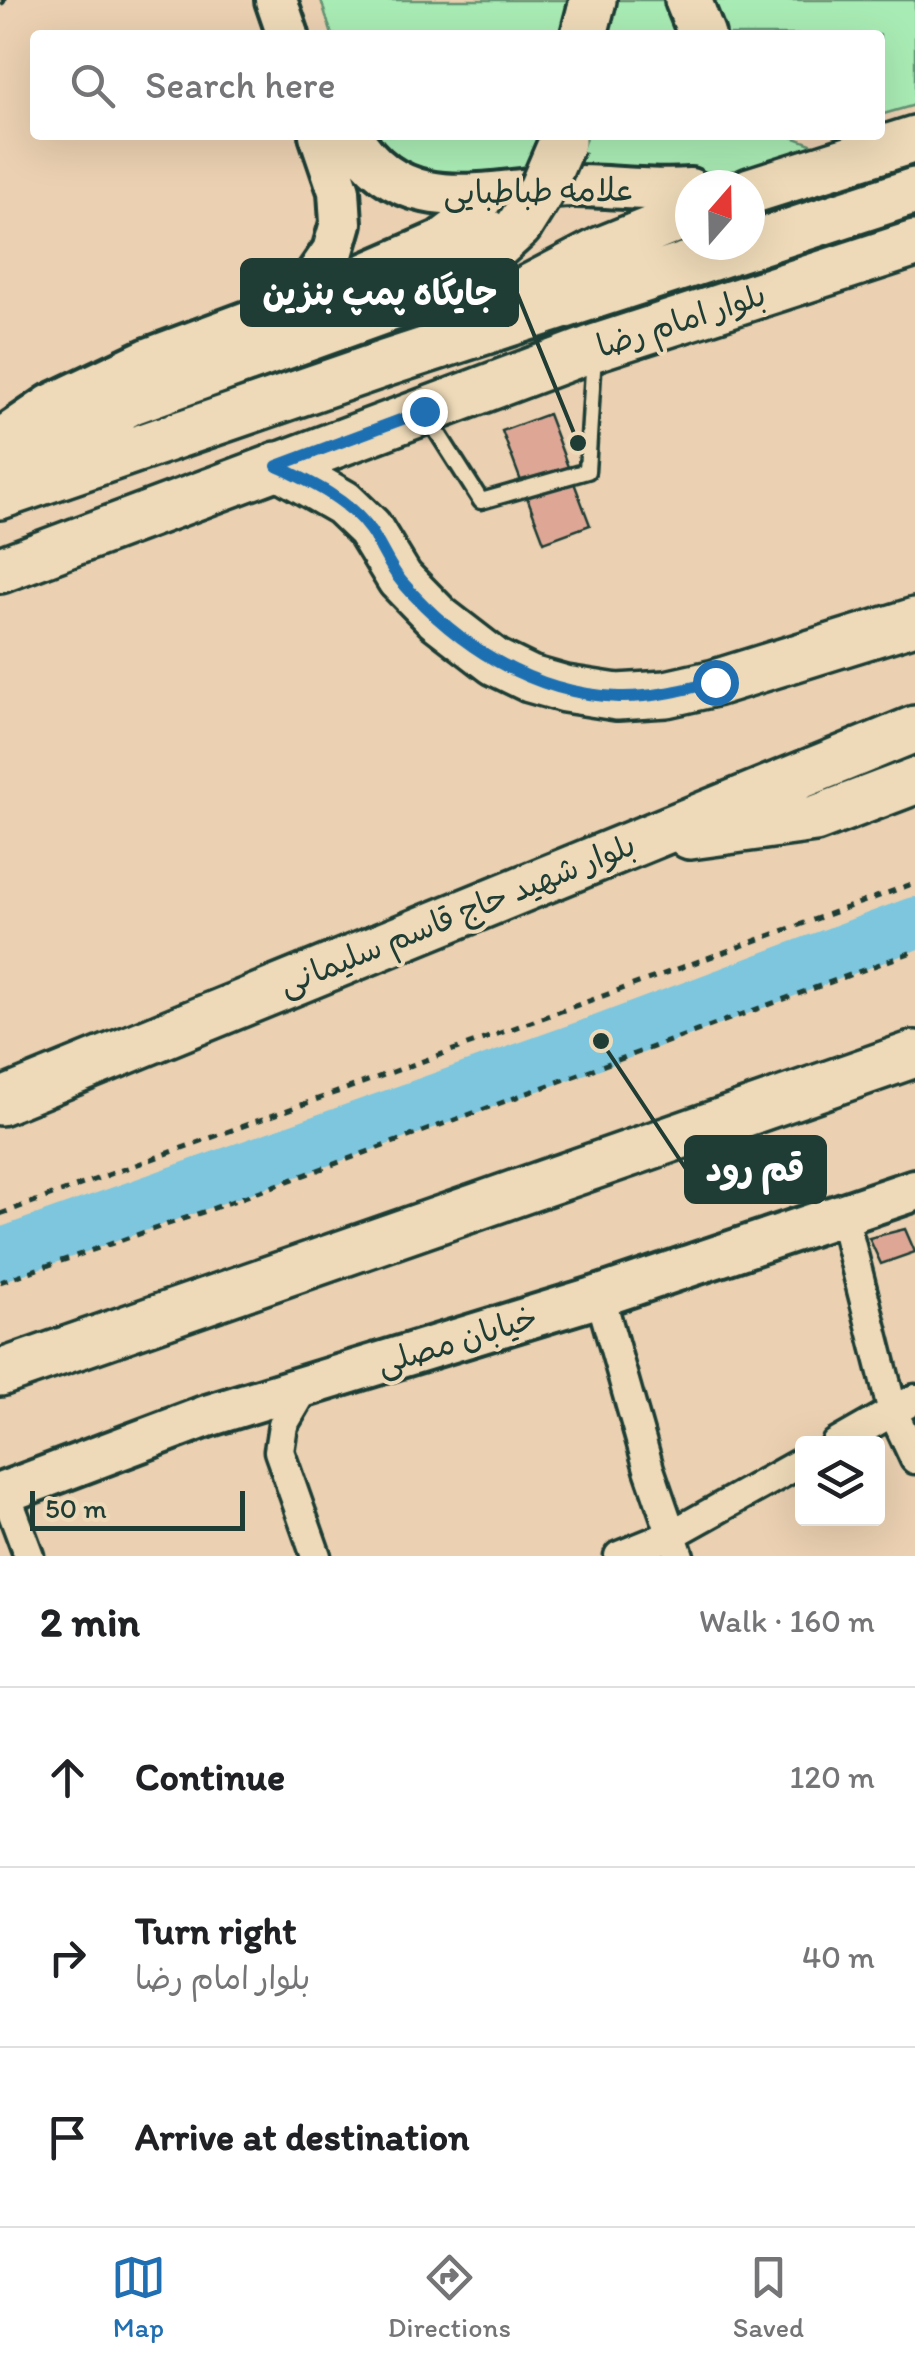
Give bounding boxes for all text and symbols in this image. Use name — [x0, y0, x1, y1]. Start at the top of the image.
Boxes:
search box — [30, 30, 885, 140]
icon: search — [65, 58, 120, 113]
text: Search here — [145, 62, 336, 108]
street label: علامه طباطبایی — [443, 170, 635, 214]
north arrow — [675, 170, 765, 260]
callout: جایگاه پمپ بنزین — [242, 260, 517, 325]
text: جایگاه پمپ بنزین — [263, 271, 497, 316]
street label: بلوار امام رضا — [592, 275, 772, 370]
route end — [402, 389, 448, 435]
route start — [693, 660, 739, 706]
street label: بلوار شهید حاج قاسم سلیمانی — [273, 825, 643, 1008]
callout: قم رود — [686, 1137, 825, 1202]
text: قم رود — [706, 1148, 804, 1195]
street label: خیابان مصلی — [372, 1298, 542, 1384]
map controls — [795, 1436, 885, 1526]
button: layers — [795, 1436, 885, 1526]
scale bar — [30, 1486, 245, 1530]
text: 50 m — [45, 1491, 107, 1525]
text: 2 min — [40, 1596, 140, 1647]
text: Walk · 160 m — [699, 1602, 875, 1640]
icon: ahead — [40, 1750, 95, 1805]
text: Continue — [135, 1754, 285, 1800]
text: 120 m — [789, 1758, 875, 1796]
text: Turn right — [135, 1908, 297, 1954]
icon: right — [40, 1930, 95, 1985]
text: 40 m — [802, 1938, 875, 1976]
text: بلوار امام رضا — [135, 1959, 310, 1997]
icon: arrive — [40, 2110, 95, 2165]
text: Arrive at destination — [135, 2114, 470, 2160]
tab: Map — [111, 2250, 166, 2344]
tab: Directions — [388, 2250, 511, 2344]
tab: Saved — [733, 2250, 804, 2344]

